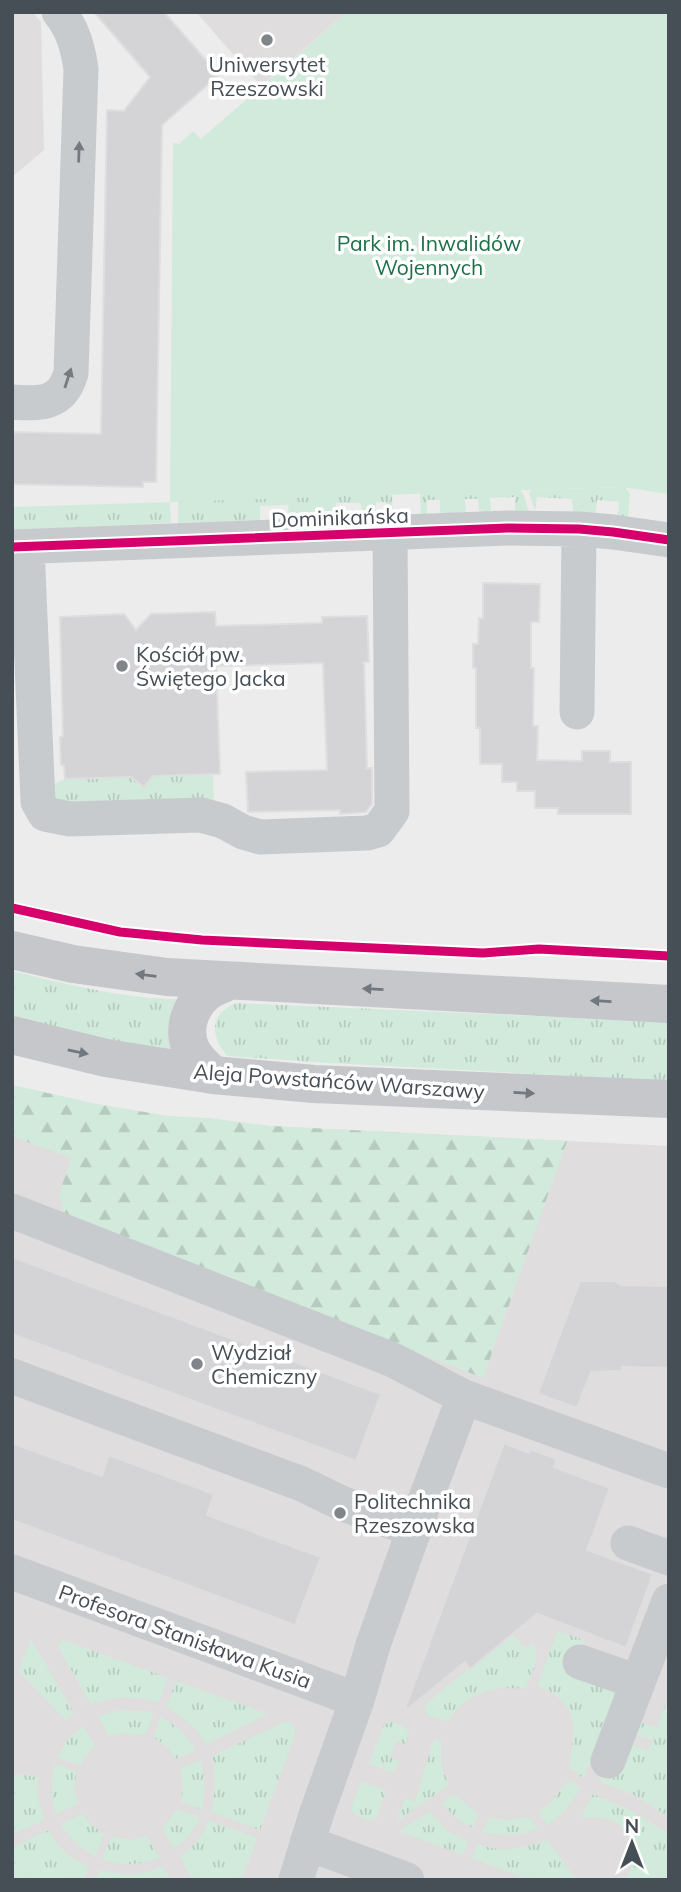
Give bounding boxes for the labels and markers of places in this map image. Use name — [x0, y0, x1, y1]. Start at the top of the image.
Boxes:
marker: Uniwersytet Rzeszowski — [259, 32, 275, 48]
place label: Uniwersytet Rzeszowski — [208, 51, 326, 101]
place label: Kościół pw. Świętego Jacka — [136, 641, 286, 691]
marker: Kościół pw. Świętego Jacka — [114, 658, 130, 674]
place label: Wydział Chemiczny — [211, 1339, 317, 1389]
marker: Wydział Chemiczny — [189, 1356, 205, 1372]
place label: Politechnika Rzeszowska — [354, 1488, 475, 1538]
marker: Politechnika Rzeszowska — [332, 1505, 348, 1521]

